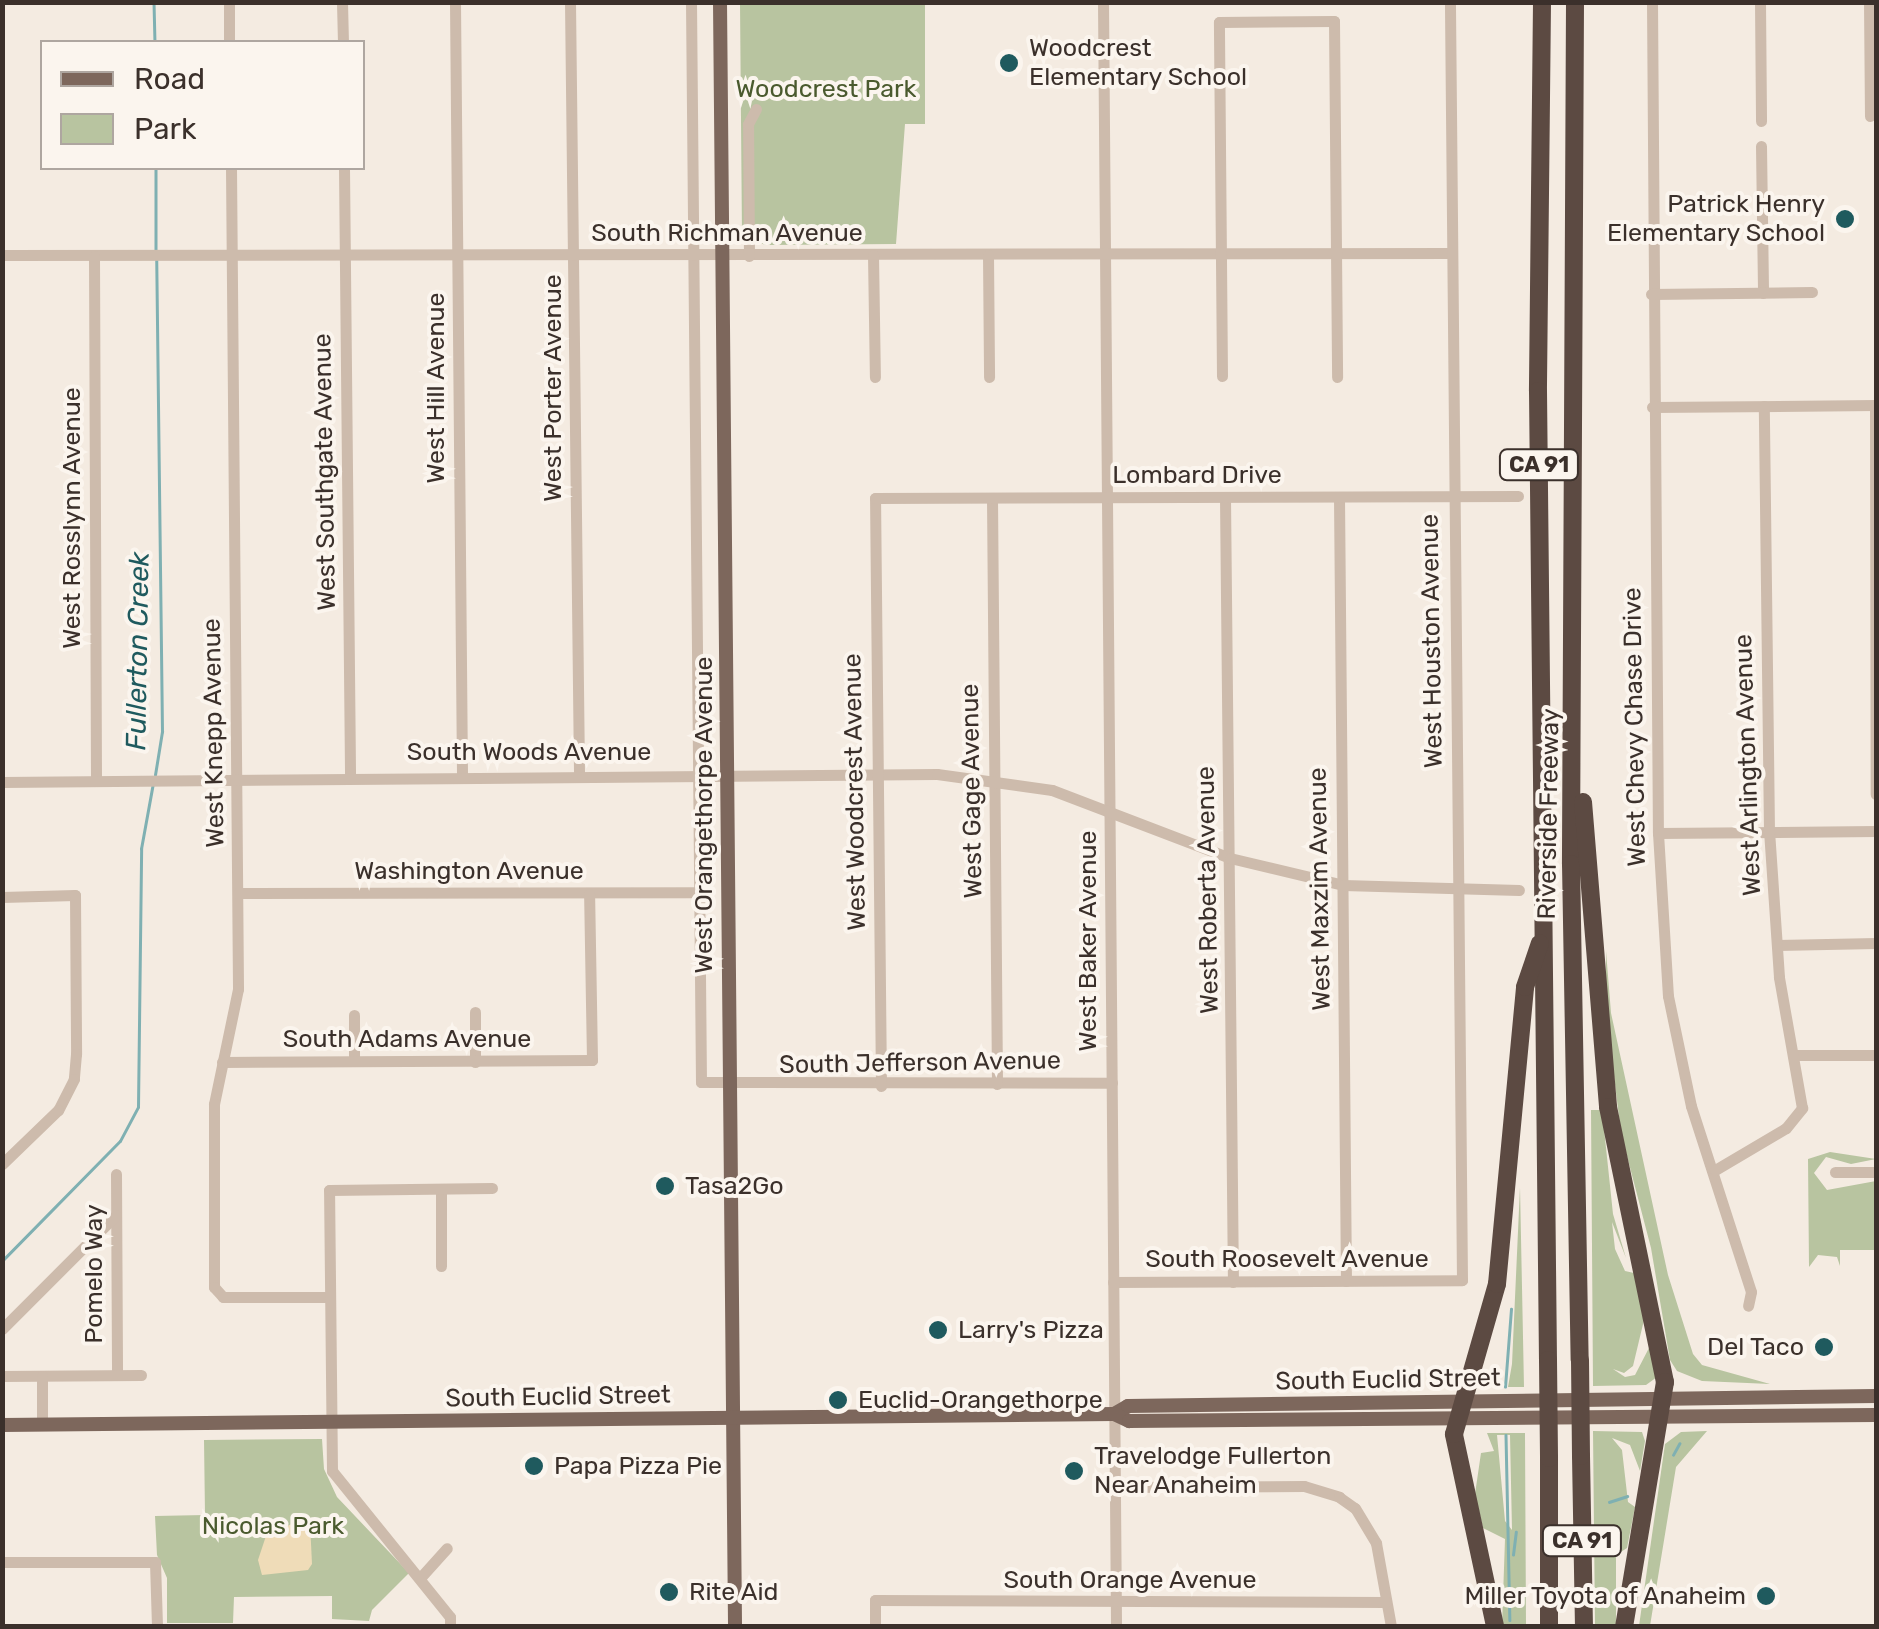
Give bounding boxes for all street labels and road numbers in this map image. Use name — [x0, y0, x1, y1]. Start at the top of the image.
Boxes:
street label: South Richman Avenue — [591, 218, 863, 248]
street label: West Porter Avenue — [538, 274, 568, 502]
street label: West Hill Avenue — [421, 292, 451, 484]
street label: West Southgate Avenue — [308, 333, 342, 611]
street label: West Rosslynn Avenue — [57, 387, 87, 649]
road number: CA 91 — [1496, 448, 1582, 482]
street label: Lombard Drive — [1112, 460, 1282, 490]
street label: West Houston Avenue — [1415, 513, 1449, 769]
street label: West Chevy Chase Drive — [1618, 587, 1652, 867]
street label: West Knepp Avenue — [197, 618, 231, 848]
street label: West Arlington Avenue — [1728, 633, 1768, 897]
street label: West Woodcrest Avenue — [838, 653, 872, 931]
street label: West Orangethorpe Avenue — [689, 656, 719, 974]
street label: West Gage Avenue — [955, 683, 989, 899]
street label: Riverside Freeway — [1532, 708, 1566, 920]
street label: South Woods Avenue — [406, 737, 652, 767]
street label: West Roberta Avenue — [1191, 766, 1225, 1014]
street label: West Maxzim Avenue — [1303, 767, 1337, 1011]
street label: West Baker Avenue — [1073, 830, 1103, 1052]
street label: Washington Avenue — [354, 856, 584, 886]
street label: South Adams Avenue — [282, 1024, 532, 1054]
street label: South Jefferson Avenue — [779, 1046, 1061, 1080]
street label: Pomelo Way — [79, 1204, 109, 1344]
street label: South Roosevelt Avenue — [1145, 1244, 1429, 1274]
street label: South Euclid Street — [1275, 1363, 1501, 1397]
street label: South Euclid Street — [445, 1380, 671, 1414]
road number: CA 91 — [1540, 1524, 1624, 1558]
street label: South Orange Avenue — [1003, 1565, 1257, 1595]

